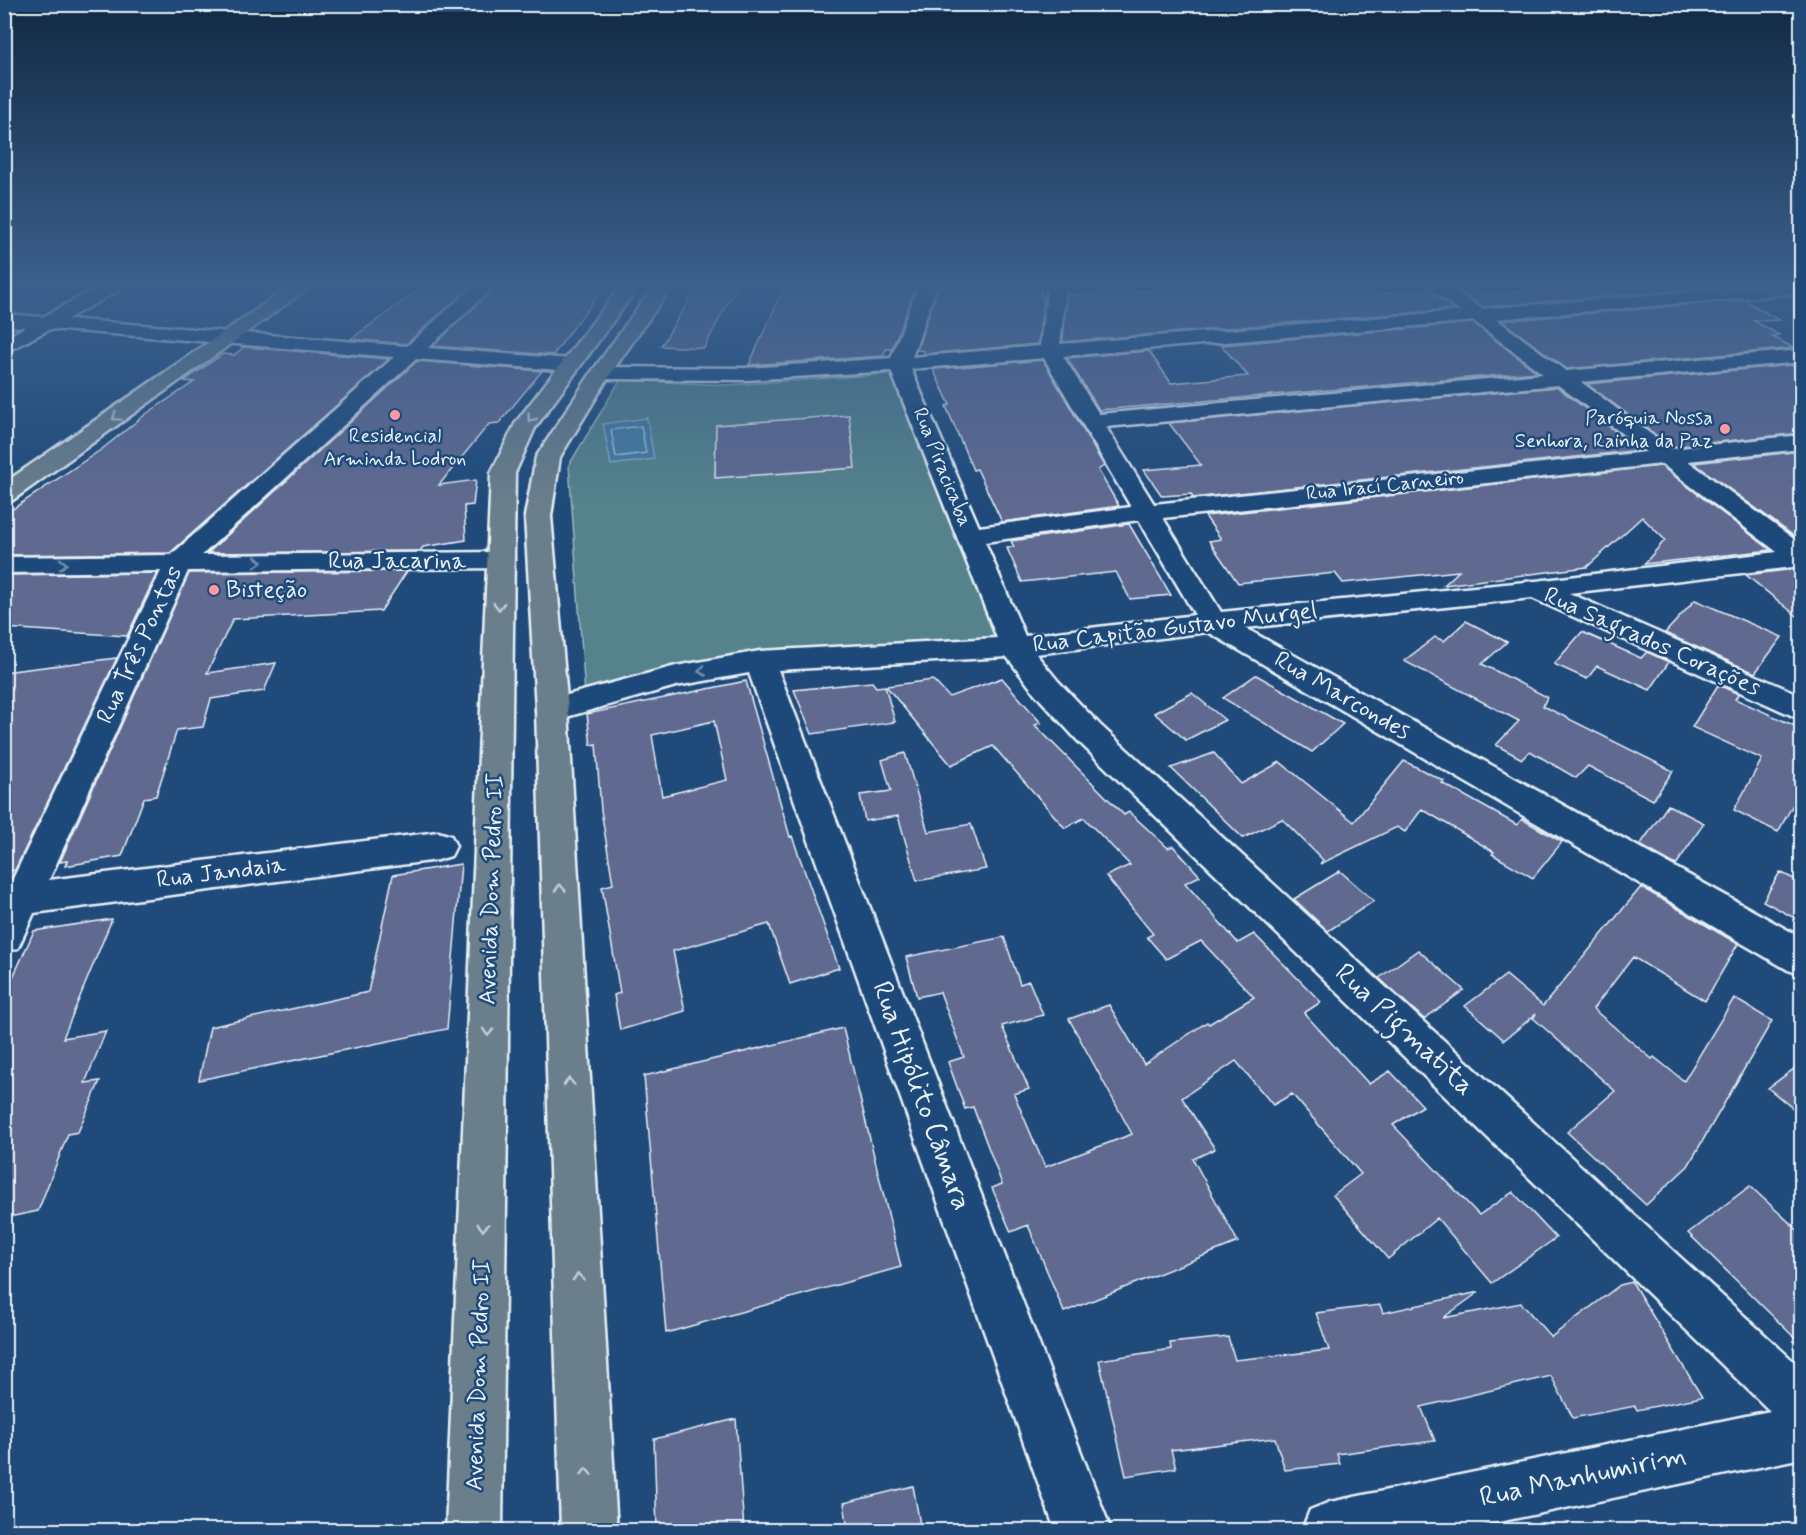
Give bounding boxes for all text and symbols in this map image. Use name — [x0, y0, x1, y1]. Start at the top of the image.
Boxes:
street label: Rua Piracicaba — [906, 404, 978, 530]
place label: Paróquia Nossa Senhora, Rainha da Paz — [1515, 405, 1713, 455]
marker: Residencial Arminda Lodron — [388, 408, 402, 422]
one-way arrow — [111, 410, 122, 421]
one-way arrow — [527, 412, 538, 423]
marker: Paróquia Nossa Senhora, Rainha da Paz — [1718, 422, 1732, 436]
place label: Residencial Arminda Lodron — [324, 423, 466, 473]
street label: Rua Irací Carneiro — [1305, 464, 1465, 508]
street label: Rua Jacarina — [328, 546, 467, 577]
one-way arrow — [253, 556, 262, 568]
one-way arrow — [58, 558, 67, 570]
street label: Rua Três Pontas — [90, 561, 190, 729]
place label: Bisteção — [226, 575, 307, 606]
street label: Rua Sagrados Corações — [1538, 580, 1766, 707]
marker: Bisteção — [207, 583, 221, 597]
street label: Rua Capitão Gustavo Murgel — [1031, 595, 1319, 661]
one-way arrow — [493, 602, 506, 611]
street label: Rua Marcondes — [1268, 644, 1416, 748]
one-way arrow — [697, 664, 707, 677]
street label: Avenida Dom Pedro II — [472, 772, 512, 1005]
street label: Rua Jandaia — [155, 850, 288, 896]
one-way arrow — [554, 883, 566, 892]
street label: Rua Pigmatita — [1324, 956, 1482, 1107]
street label: Rua Hipólito Câmara — [862, 976, 980, 1216]
one-way arrow — [482, 1028, 494, 1037]
one-way arrow — [562, 1078, 575, 1087]
one-way arrow — [476, 1222, 489, 1231]
street label: Avenida Dom Pedro II — [459, 1258, 499, 1491]
one-way arrow — [571, 1273, 584, 1282]
street label: Rua Manhumirim — [1476, 1437, 1690, 1517]
one-way arrow — [580, 1468, 593, 1477]

